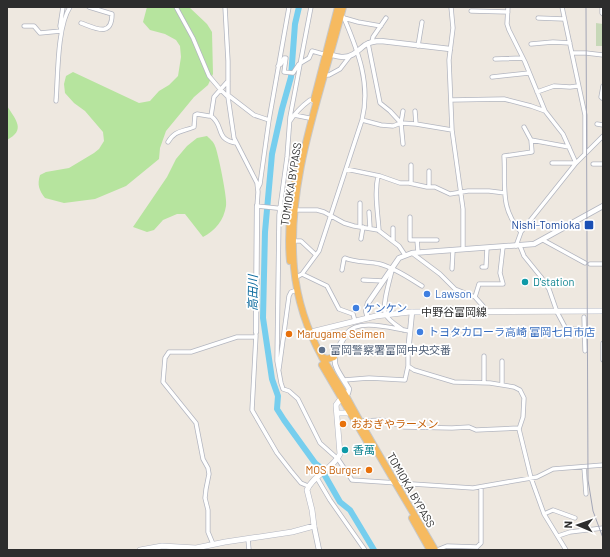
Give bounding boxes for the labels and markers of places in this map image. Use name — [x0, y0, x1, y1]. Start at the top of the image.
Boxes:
place label: Nishi-Tomioka — [512, 218, 580, 231]
marker: Nishi-Tomioka — [583, 219, 595, 231]
place label: D'station — [533, 275, 575, 288]
marker: D'station — [520, 277, 530, 287]
place label: Lawson — [435, 287, 472, 300]
marker: Lawson — [422, 289, 432, 299]
place label: ケンケン — [364, 301, 407, 314]
marker: ケンケン — [351, 303, 361, 313]
place label: トヨタカローラ高崎 富岡七日市店 — [428, 325, 595, 338]
place label: Marugame Seimen — [297, 327, 385, 340]
marker: トヨタカローラ高崎 富岡七日市店 — [415, 327, 425, 337]
marker: Marugame Seimen — [284, 329, 294, 339]
place label: 富岡警察署富岡中央交番 — [330, 343, 451, 356]
marker: 富岡警察署富岡中央交番 — [317, 345, 327, 355]
place label: おおぎやラーメン — [351, 417, 439, 430]
marker: おおぎやラーメン — [338, 419, 348, 429]
place label: 香萬 — [353, 443, 375, 456]
marker: 香萬 — [340, 445, 350, 455]
place label: MOS Burger — [305, 463, 361, 476]
marker: MOS Burger — [364, 465, 374, 475]

